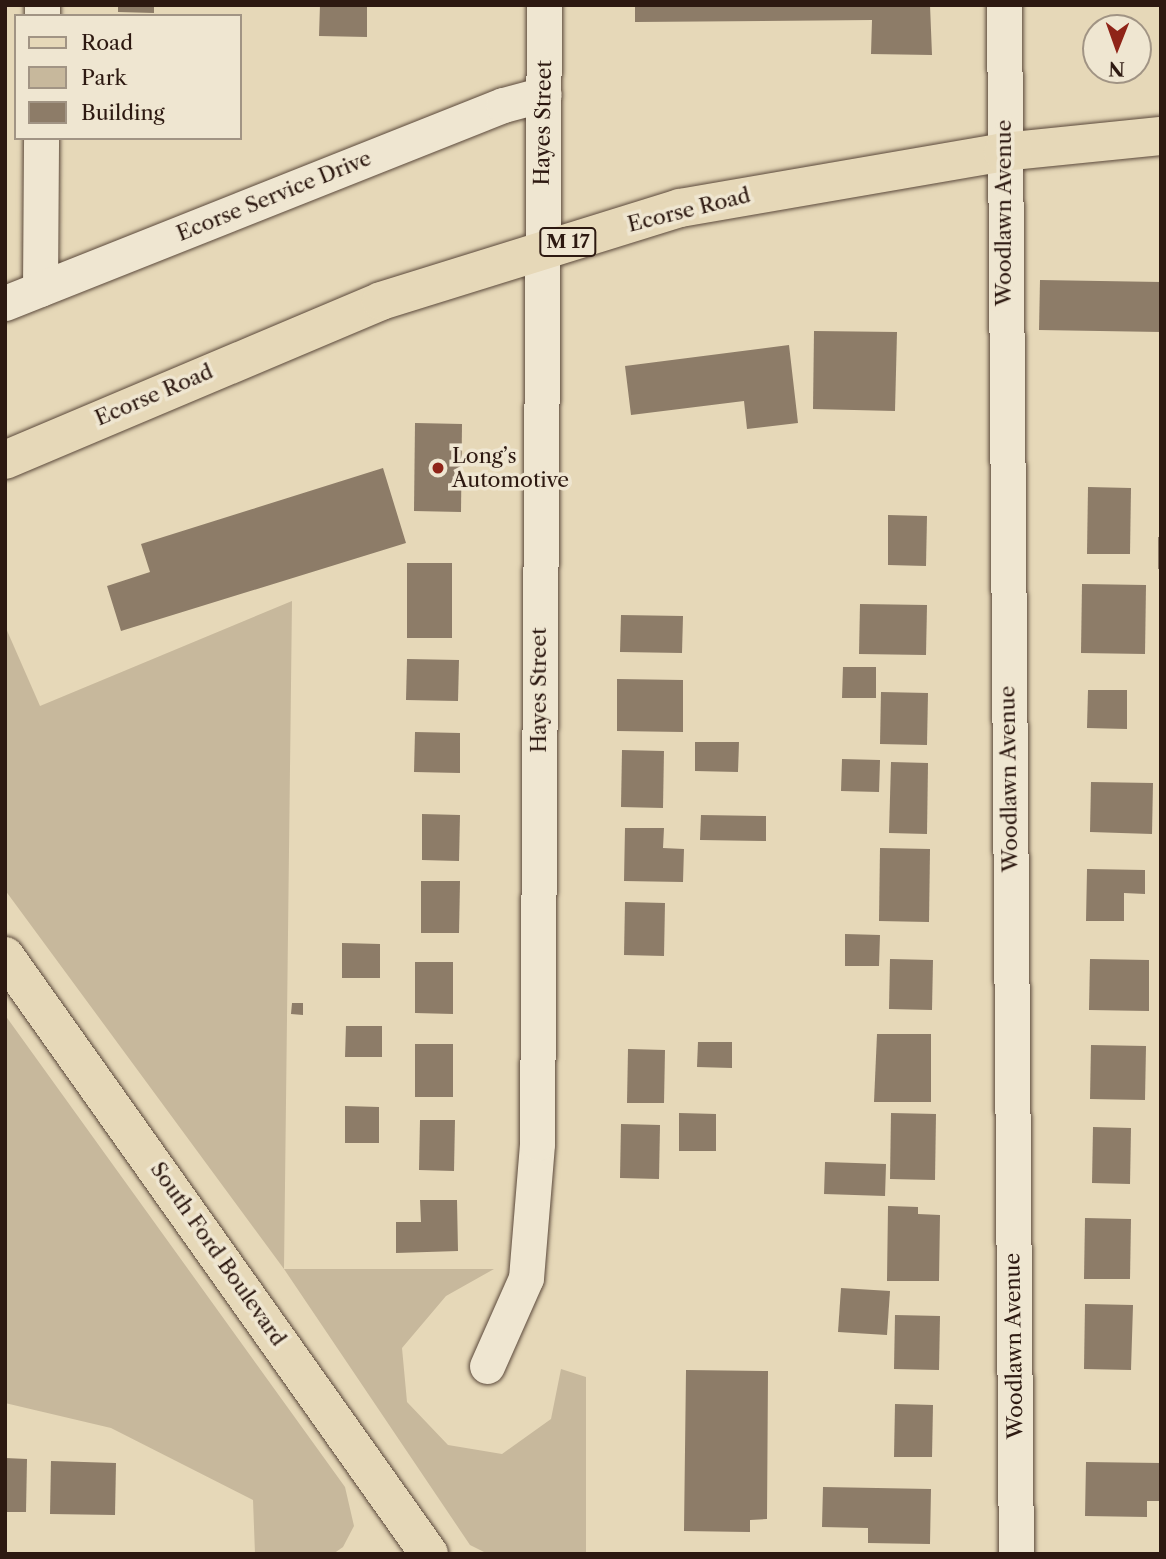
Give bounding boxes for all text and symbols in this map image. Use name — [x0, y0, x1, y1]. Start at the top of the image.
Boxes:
legend — [14, 14, 242, 140]
north arrow — [1082, 14, 1152, 84]
text: Road — [81, 30, 133, 55]
text: N — [1108, 57, 1125, 80]
street label: Hayes Street — [529, 60, 557, 186]
text: Park — [81, 65, 127, 90]
text: Building — [81, 100, 165, 125]
street label: Woodlawn Avenue — [991, 119, 1017, 307]
street label: Ecorse Service Drive — [173, 145, 375, 247]
street label: Ecorse Road — [625, 183, 753, 237]
road number: M 17 — [538, 226, 598, 258]
street label: Ecorse Road — [91, 359, 217, 431]
place label: Long’s Automotive — [452, 443, 569, 493]
marker: Long’s Automotive — [430, 460, 446, 476]
street label: Hayes Street — [526, 627, 552, 753]
street label: Woodlawn Avenue — [995, 685, 1023, 873]
street label: South Ford Boulevard — [145, 1157, 291, 1351]
street label: Woodlawn Avenue — [1000, 1252, 1028, 1440]

